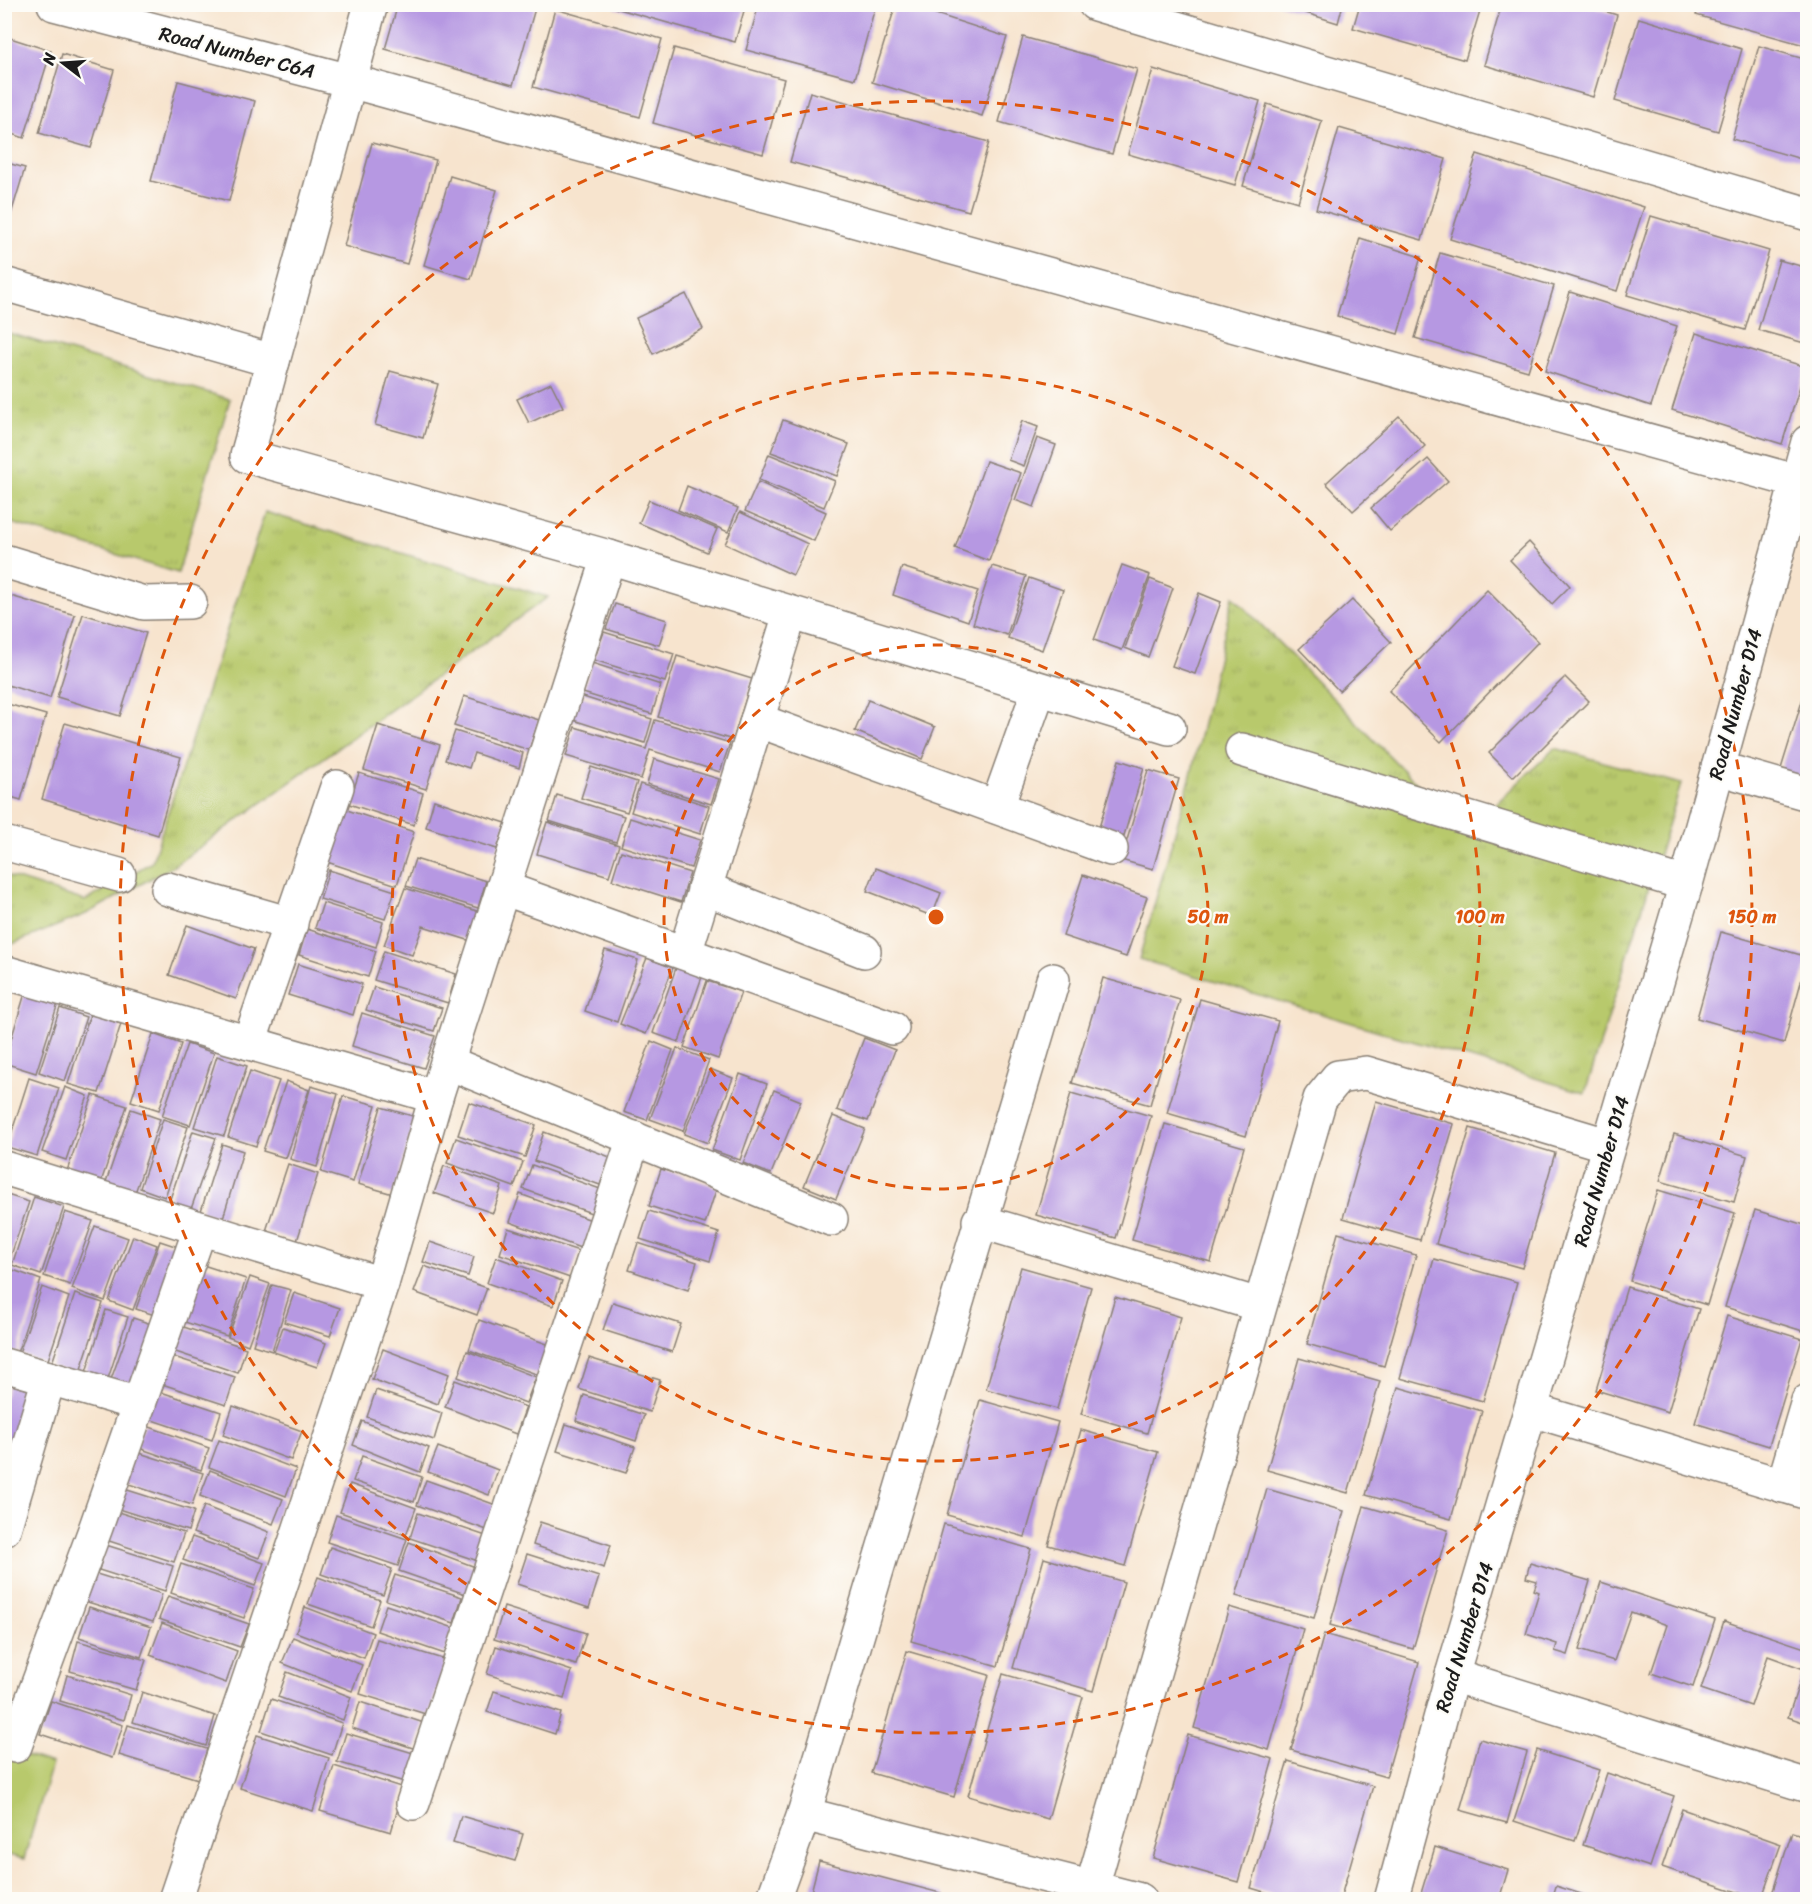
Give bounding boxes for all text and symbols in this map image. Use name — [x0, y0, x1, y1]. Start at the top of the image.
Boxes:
street label: Road Number C6A — [155, 16, 319, 89]
north arrow — [33, 33, 93, 93]
text: N — [33, 48, 65, 69]
street label: Road Number D14 — [1698, 624, 1773, 784]
text: 50 m — [1188, 901, 1229, 933]
text: 100 m — [1456, 901, 1505, 933]
text: 150 m — [1728, 901, 1776, 933]
centre of rings — [926, 907, 946, 927]
street label: Road Number D14 — [1563, 1092, 1640, 1251]
street label: Road Number D14 — [1425, 1558, 1504, 1717]

